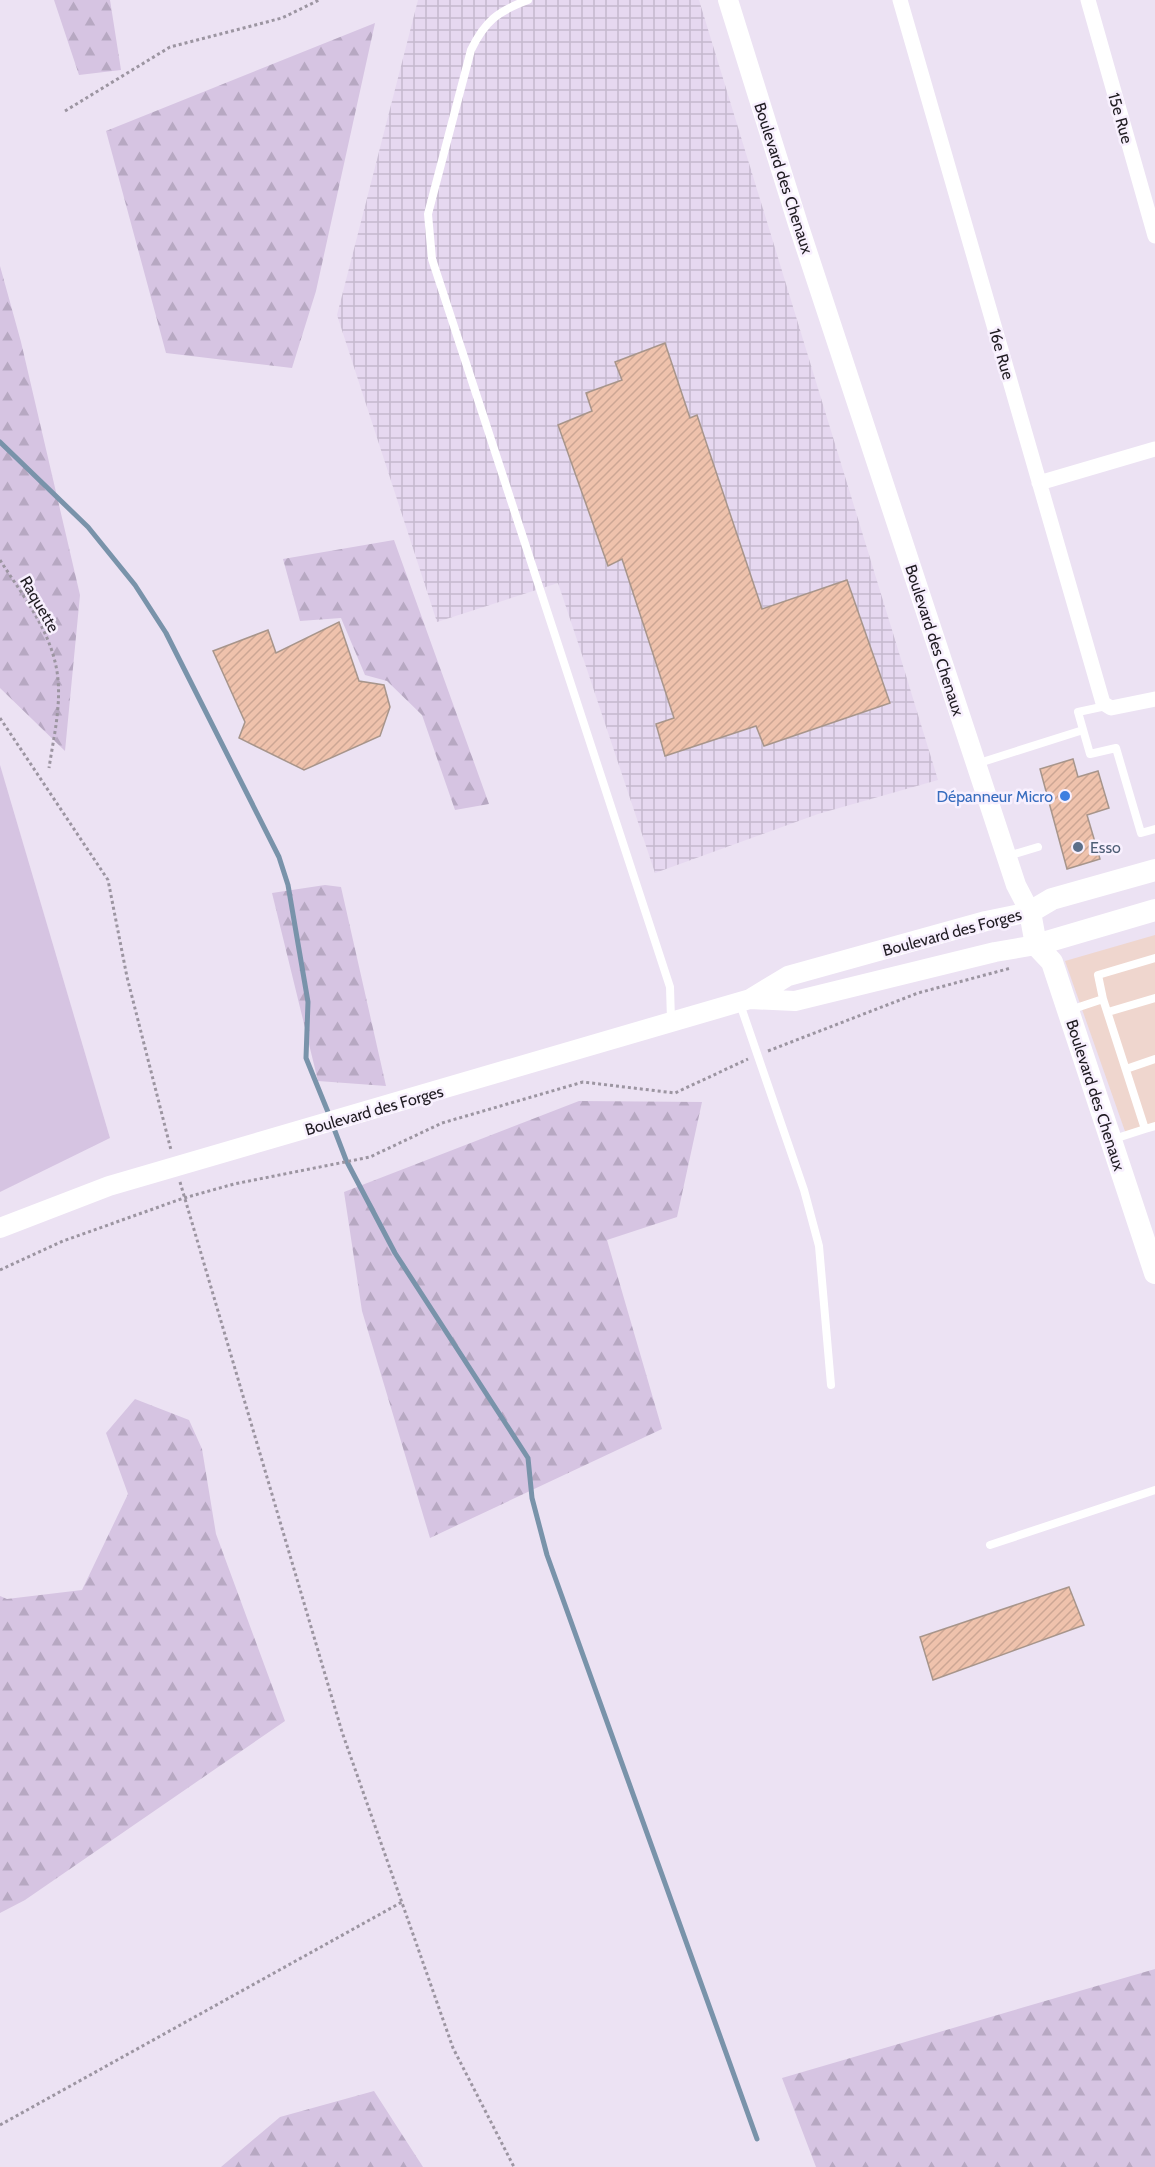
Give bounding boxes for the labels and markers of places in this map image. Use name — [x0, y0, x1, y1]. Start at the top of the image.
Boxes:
place label: Dépanneur Micro — [936, 787, 1053, 806]
marker: Dépanneur Micro — [1058, 789, 1072, 803]
place label: Esso — [1090, 838, 1121, 857]
marker: Esso — [1071, 840, 1085, 854]

